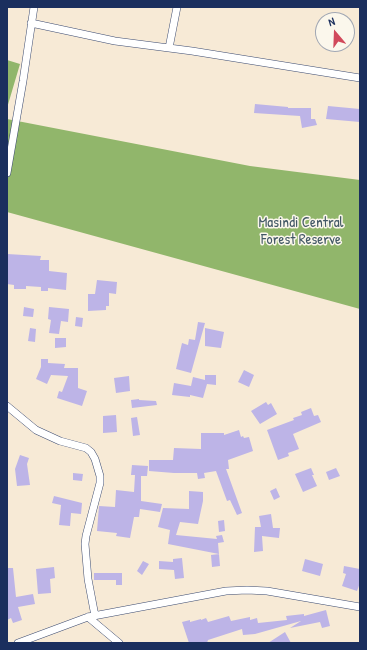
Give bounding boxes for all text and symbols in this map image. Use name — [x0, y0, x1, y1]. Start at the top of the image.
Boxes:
north arrow — [315, 12, 355, 52]
text: N — [326, 14, 336, 29]
park label: Masindi Central Forest Reserve — [258, 214, 344, 249]

